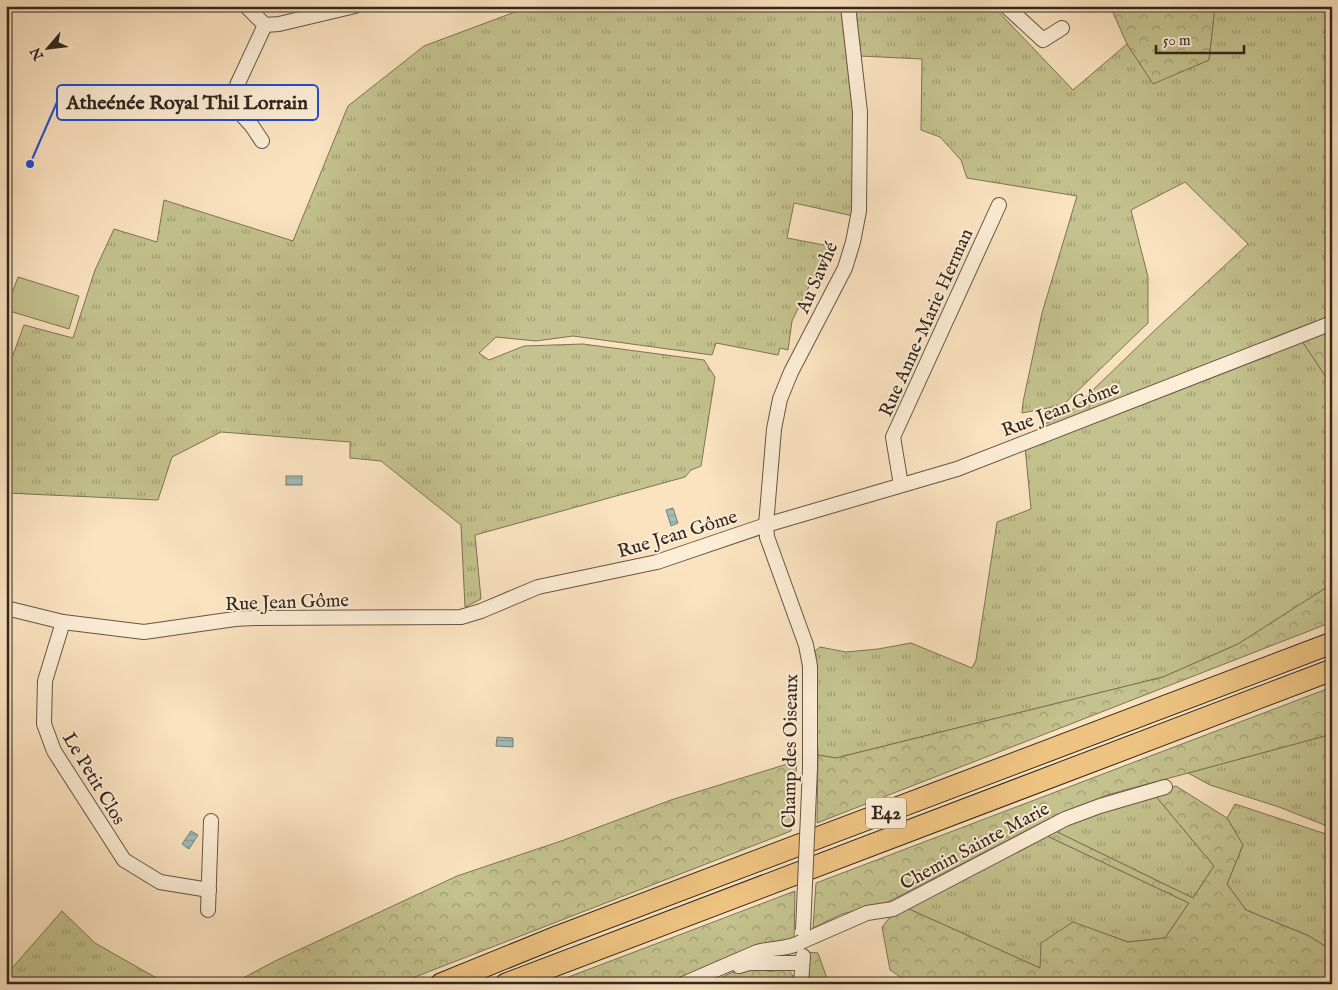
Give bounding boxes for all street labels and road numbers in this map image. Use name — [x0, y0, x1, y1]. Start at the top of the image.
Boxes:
street label: Rue Anne-Marie Herman — [874, 225, 979, 421]
street label: Au Sawhé — [791, 238, 844, 318]
street label: Rue Jean Gôme — [998, 376, 1123, 443]
street label: Rue Jean Gôme — [615, 505, 741, 565]
street label: Rue Jean Gôme — [225, 589, 350, 617]
street label: Champ des Oiseaux — [778, 674, 804, 828]
street label: Le Petit Clos — [56, 728, 130, 830]
street label: Chemin Sainte Marie — [896, 797, 1054, 896]
road number: E42 — [866, 798, 906, 828]

